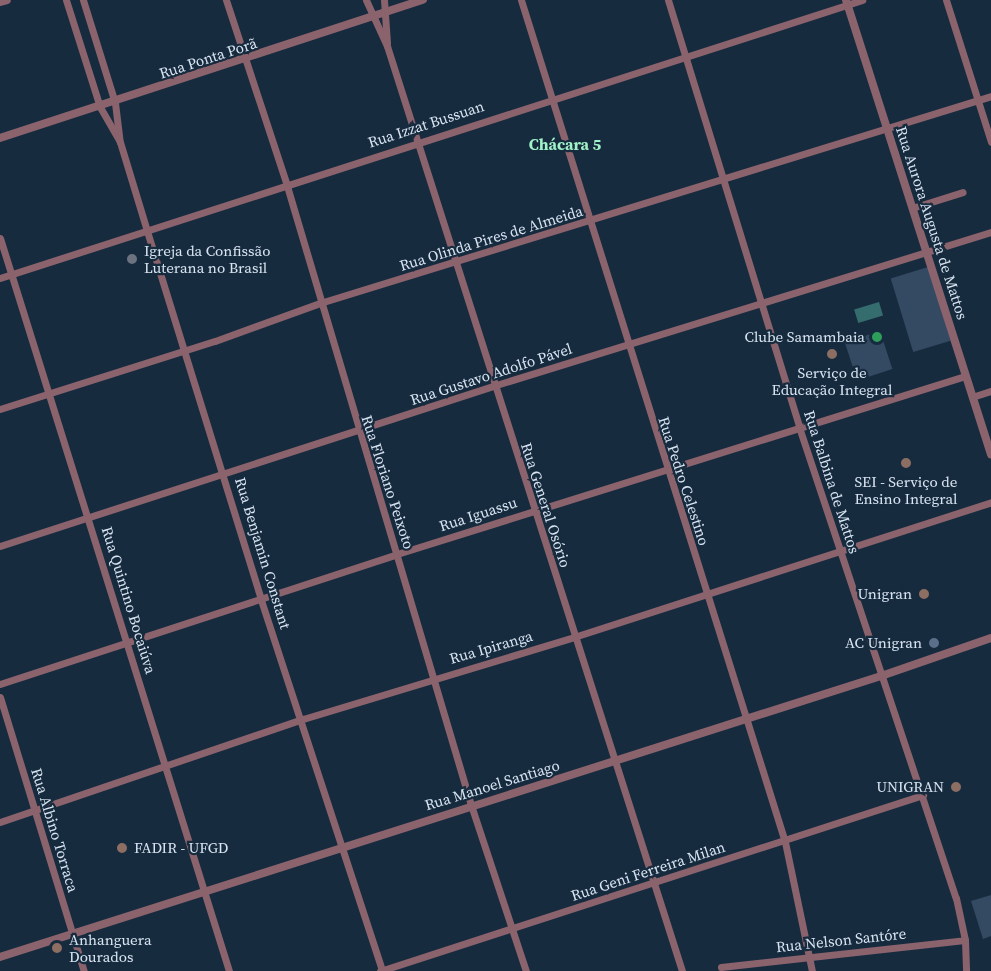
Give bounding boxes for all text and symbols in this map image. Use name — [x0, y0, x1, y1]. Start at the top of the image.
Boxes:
street label: Rua Ponta Porã — [157, 34, 259, 82]
street label: Rua Izzat Bussuan — [366, 97, 486, 151]
street label: Rua Aurora Augusta de Mattos — [892, 124, 972, 322]
district label: Chácara 5 — [529, 134, 601, 154]
street label: Rua Olinda Pires de Almeida — [397, 202, 585, 274]
place label: Igreja da Confissão Luterana no Brasil — [144, 241, 270, 276]
marker: Igreja da Confissão Luterana no Brasil — [125, 252, 139, 266]
place label: Clube Samambaia — [744, 328, 865, 346]
marker: Clube Samambaia — [870, 330, 884, 344]
street label: Rua Gustavo Adolfo Pável — [408, 339, 574, 409]
marker: Serviço de Educação Integral — [825, 347, 839, 361]
place label: Serviço de Educação Integral — [772, 363, 892, 398]
street label: Rua Balbina de Mattos — [800, 408, 864, 556]
street label: Rua Floriano Peixoto — [358, 413, 418, 551]
street label: Rua Pedro Celestino — [655, 414, 713, 548]
street label: Rua General Osório — [517, 440, 575, 570]
marker: SEI - Serviço de Ensino Integral — [899, 456, 913, 470]
place label: SEI - Serviço de Ensino Integral — [854, 472, 958, 507]
street label: Rua Benjamin Constant — [231, 475, 295, 631]
street label: Rua Iguassu — [437, 493, 519, 535]
street label: Rua Quintino Bocaiúva — [98, 524, 160, 676]
place label: Unigran — [857, 585, 912, 603]
marker: Unigran — [917, 587, 931, 601]
street label: Rua Ipiranga — [447, 627, 535, 667]
place label: AC Unigran — [845, 634, 922, 652]
marker: AC Unigran — [927, 636, 941, 650]
street label: Rua Manoel Santiago — [422, 756, 562, 814]
street label: Rua Albino Torraca — [28, 766, 82, 894]
place label: UNIGRAN — [876, 778, 944, 796]
marker: UNIGRAN — [949, 780, 963, 794]
street label: Rua Geni Ferreira Milan — [569, 838, 727, 904]
place label: FADIR - UFGD — [134, 839, 228, 857]
marker: FADIR - UFGD — [115, 841, 129, 855]
street label: Rua Nelson Santóre — [775, 924, 907, 956]
place label: Anhanguera Dourados — [69, 930, 152, 965]
marker: Anhanguera Dourados — [50, 941, 64, 955]

